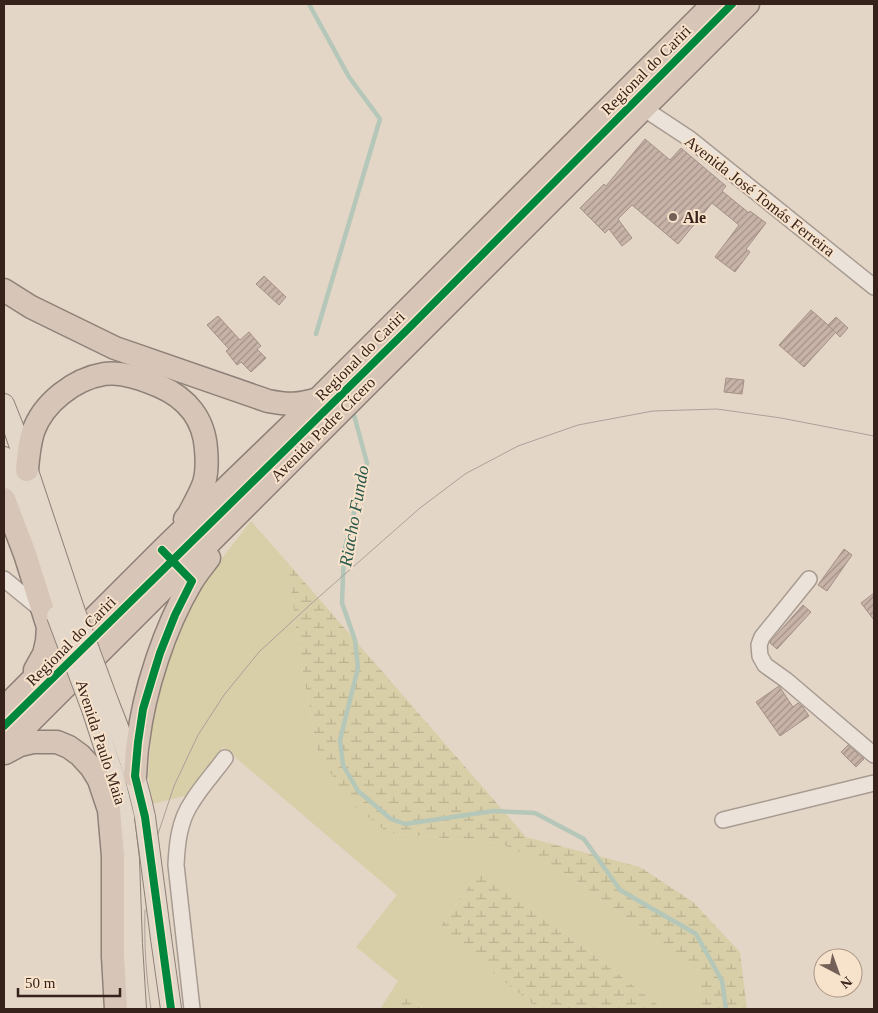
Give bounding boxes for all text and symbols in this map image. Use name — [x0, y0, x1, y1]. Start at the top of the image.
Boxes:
street label: Regional do Cariri — [598, 21, 695, 119]
street label: Avenida José Tomás Ferreira — [682, 132, 838, 260]
place label: Ale — [683, 209, 706, 226]
marker: Ale — [667, 211, 679, 223]
street label: Regional do Cariri — [312, 307, 409, 405]
street label: Avenida Padre Cícero — [267, 373, 379, 485]
water label: Riacho Fundo — [335, 464, 373, 569]
street label: Regional do Cariri — [23, 592, 120, 690]
street label: Avenida Paulo Maia — [73, 677, 129, 807]
north arrow — [813, 948, 863, 998]
scale bar — [18, 966, 120, 998]
text: N — [837, 973, 855, 991]
text: 50 m — [25, 975, 56, 991]

